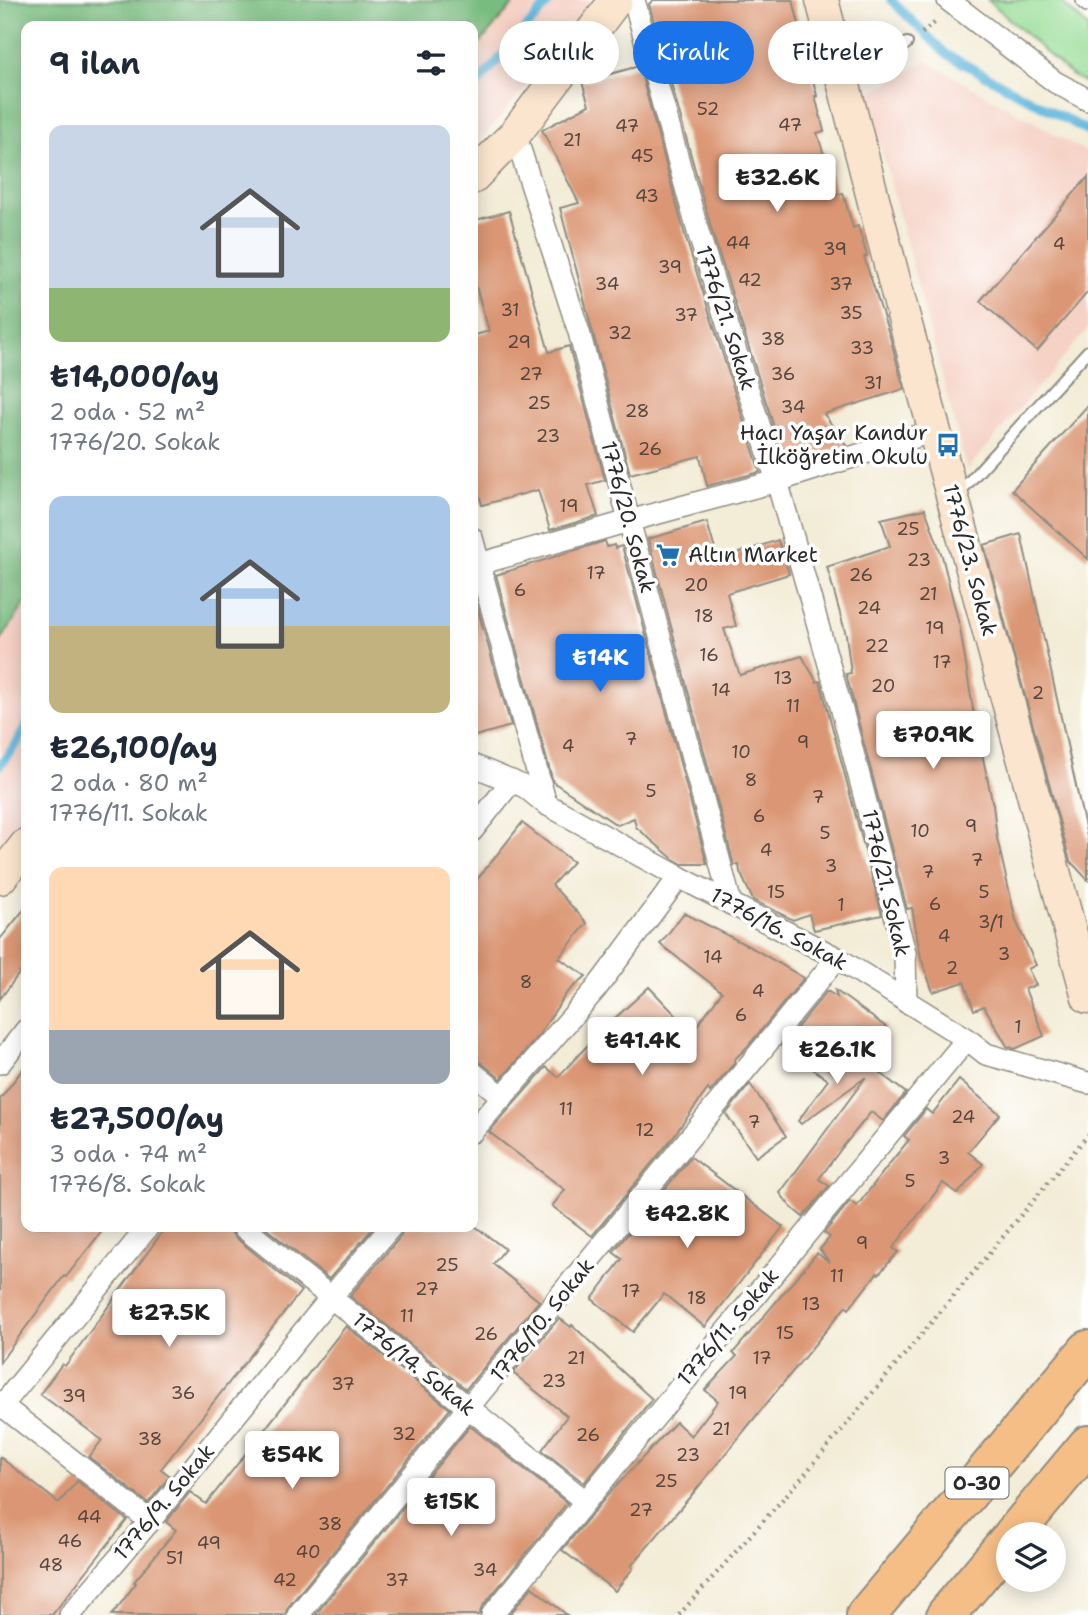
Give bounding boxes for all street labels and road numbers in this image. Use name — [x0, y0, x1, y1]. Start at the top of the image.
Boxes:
street label: 1776/21. Sokak — [689, 242, 763, 394]
street label: 1776/20. Sokak — [596, 438, 660, 596]
street label: 1776/23. Sokak — [936, 481, 1004, 639]
street label: 1776/21. Sokak — [855, 807, 917, 959]
street label: 1776/16. Sokak — [705, 881, 853, 977]
street label: 1776/10. Sokak — [484, 1252, 600, 1388]
street label: 1776/11. Sokak — [672, 1263, 784, 1391]
street label: 1776/14. Sokak — [347, 1306, 481, 1422]
street label: 1776/9. Sokak — [107, 1438, 221, 1566]
road number: O-30 — [946, 1468, 1009, 1498]

